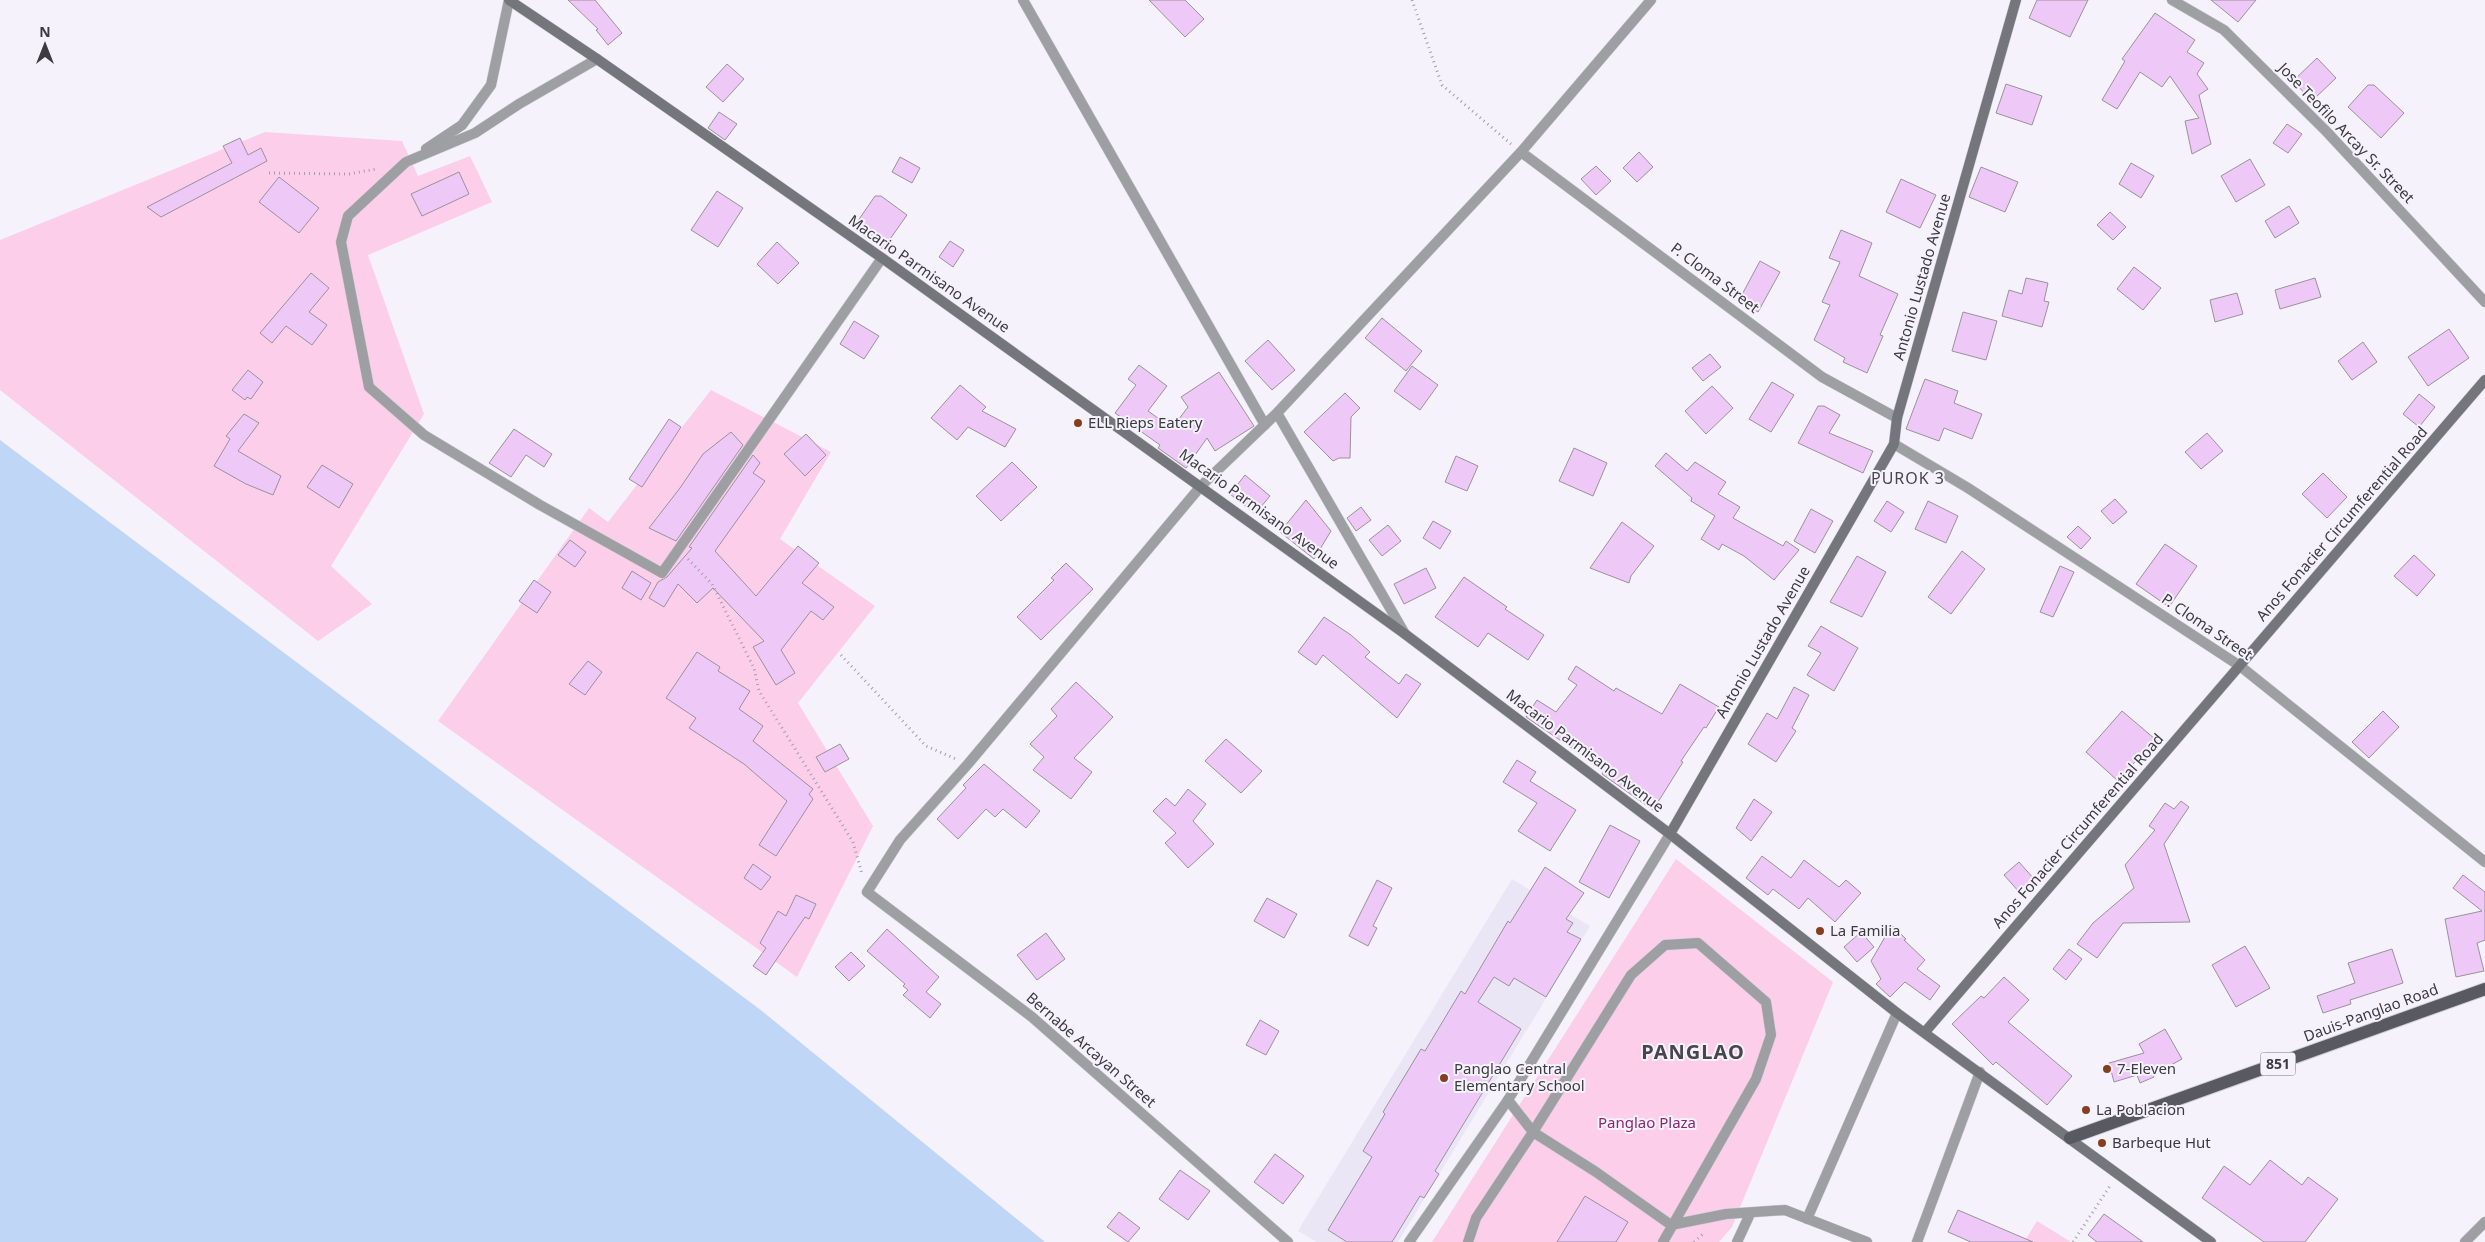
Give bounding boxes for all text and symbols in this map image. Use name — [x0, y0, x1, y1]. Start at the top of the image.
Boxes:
north arrow — [20, 20, 70, 70]
text: N — [39, 22, 51, 41]
street label: Jose Teofilo Arcay Sr. Street — [2273, 56, 2420, 207]
street label: Antonio Lustado Avenue — [1888, 191, 1954, 362]
street label: Macario Parmisano Avenue — [845, 210, 1014, 337]
street label: P. Cloma Street — [1667, 237, 1764, 317]
place label: ELL Rieps Eatery — [1088, 412, 1203, 432]
marker: ELL Rieps Eatery — [1072, 417, 1084, 429]
street label: Anos Fonacier Circumferential Road — [2251, 422, 2431, 625]
street label: Macario Parmisano Avenue — [1176, 443, 1343, 573]
district label: PUROK 3 — [1871, 467, 1945, 489]
street label: Antonio Lustado Avenue — [1710, 562, 1814, 721]
street label: P. Cloma Street — [2158, 588, 2257, 664]
street label: Macario Parmisano Avenue — [1503, 684, 1669, 816]
street label: Anos Fonacier Circumferential Road — [1987, 729, 2167, 932]
place label: La Familia — [1830, 920, 1900, 940]
marker: La Familia — [1814, 925, 1826, 937]
street label: Dauis-Panglao Road — [2301, 978, 2441, 1046]
street label: Bernabe Arcayan Street — [1022, 987, 1161, 1112]
district label: PANGLAO — [1641, 1038, 1745, 1065]
road number: 851 — [2260, 1052, 2296, 1076]
place label: Panglao Central Elementary School — [1454, 1058, 1585, 1095]
place label: 7-Eleven — [2117, 1058, 2176, 1078]
marker: 7-Eleven — [2101, 1063, 2113, 1075]
marker: Panglao Central Elementary School — [1438, 1072, 1450, 1084]
place label: La Poblacion — [2096, 1099, 2185, 1119]
marker: La Poblacion — [2080, 1104, 2092, 1116]
park label: Panglao Plaza — [1598, 1112, 1696, 1132]
place label: Barbeque Hut — [2112, 1132, 2211, 1152]
marker: Barbeque Hut — [2096, 1137, 2108, 1149]

